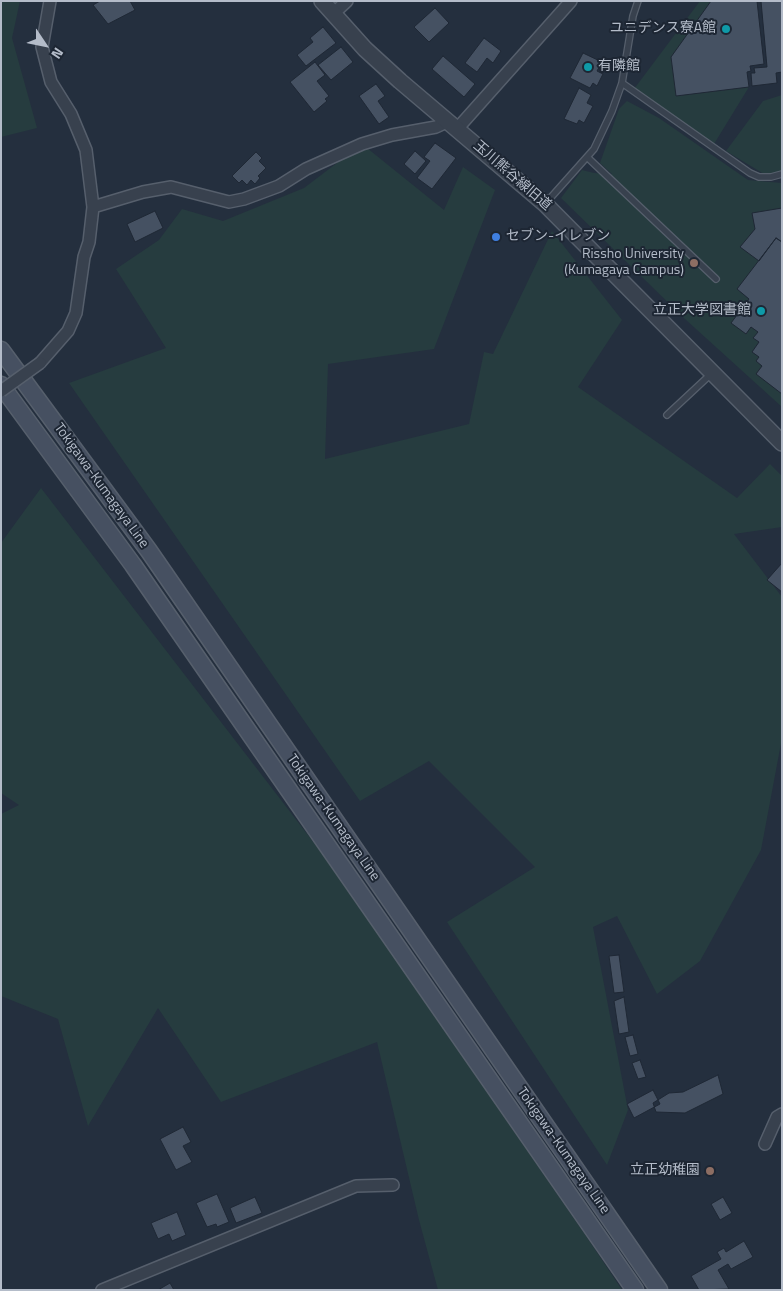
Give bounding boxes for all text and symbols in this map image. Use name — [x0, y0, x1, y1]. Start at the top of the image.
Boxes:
north arrow — [20, 20, 70, 70]
place label: ユニデンス寮A館 — [610, 21, 716, 37]
marker: ユニデンス寮A館 — [720, 23, 732, 35]
text: N — [46, 44, 69, 64]
place label: 有隣館 — [598, 59, 640, 75]
marker: 有隣館 — [582, 61, 594, 73]
street label: 玉川熊谷線旧道 — [470, 138, 554, 214]
place label: セブン-イレブン — [506, 229, 610, 245]
marker: セブン-イレブン — [490, 231, 502, 243]
place label: Rissho University (Kumagaya Campus) — [564, 247, 684, 280]
marker: Rissho University (Kumagaya Campus) — [688, 257, 700, 269]
place label: 立正大学図書館 — [653, 303, 751, 319]
marker: 立正大学図書館 — [755, 305, 767, 317]
street label: Tokigawa-Kumagaya Line — [50, 420, 152, 552]
street label: Tokigawa-Kumagaya Line — [283, 752, 383, 884]
street label: Tokigawa-Kumagaya Line — [513, 1085, 613, 1217]
place label: 立正幼稚園 — [630, 1163, 700, 1179]
marker: 立正幼稚園 — [704, 1165, 716, 1177]

